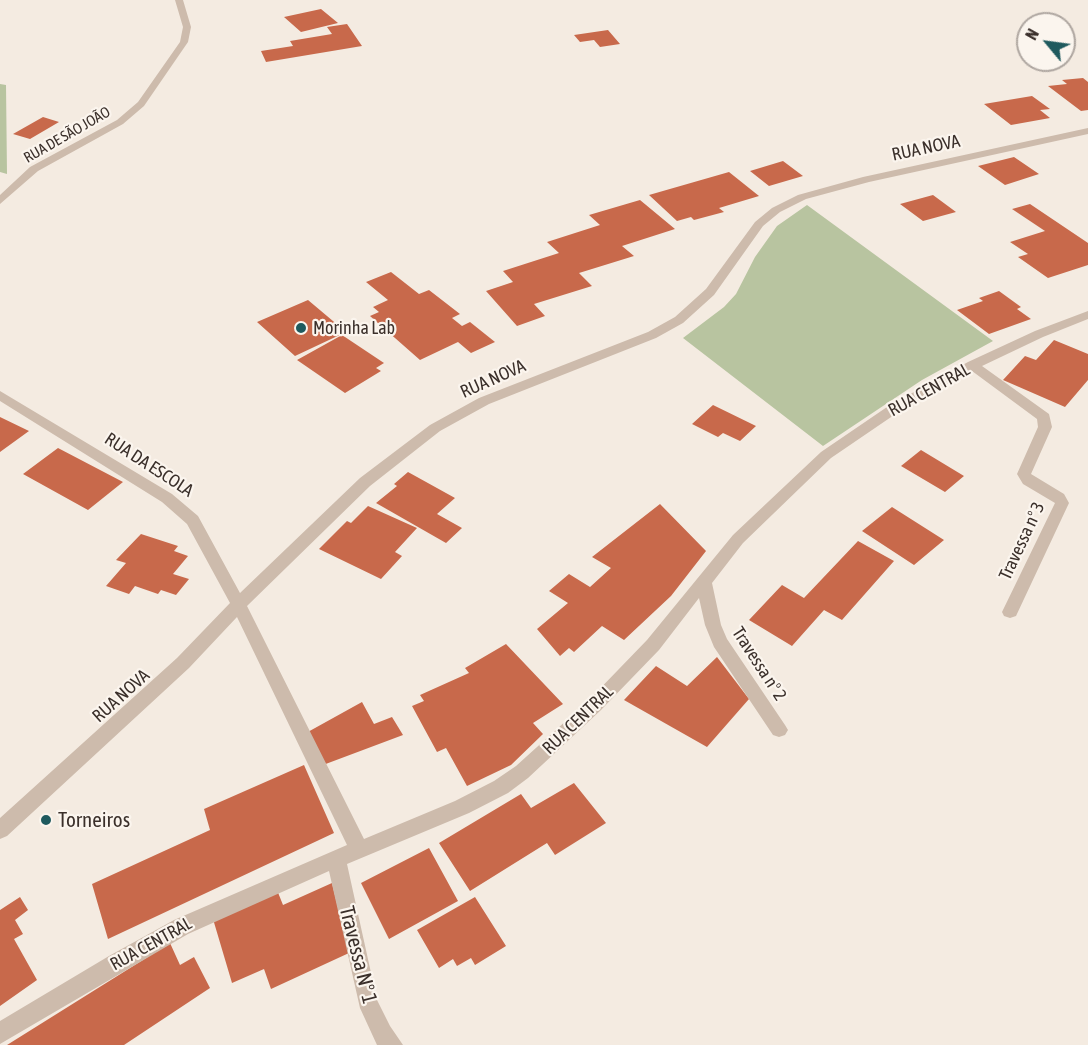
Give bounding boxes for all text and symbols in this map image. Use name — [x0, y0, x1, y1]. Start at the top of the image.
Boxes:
north arrow — [1016, 12, 1076, 72]
text: N — [1022, 26, 1042, 43]
street label: RUA DE SÃO JOÃO — [21, 103, 113, 167]
street label: RUA NOVA — [890, 130, 962, 166]
place label: Morinha Lab — [313, 317, 395, 339]
marker: Morinha Lab — [294, 321, 308, 335]
street label: RUA NOVA — [457, 355, 529, 403]
street label: RUA CENTRAL — [884, 359, 974, 421]
street label: RUA DA ESCOLA — [101, 428, 197, 502]
street label: Travessa nº 3 — [995, 499, 1049, 583]
street label: Travessa nº 2 — [727, 623, 791, 705]
street label: RUA NOVA — [88, 665, 154, 727]
street label: RUA CENTRAL — [538, 681, 618, 759]
place label: Torneiros — [58, 807, 130, 833]
marker: Torneiros — [39, 813, 53, 827]
street label: Travessa Nº 1 — [334, 904, 382, 1006]
street label: RUA CENTRAL — [106, 913, 196, 975]

